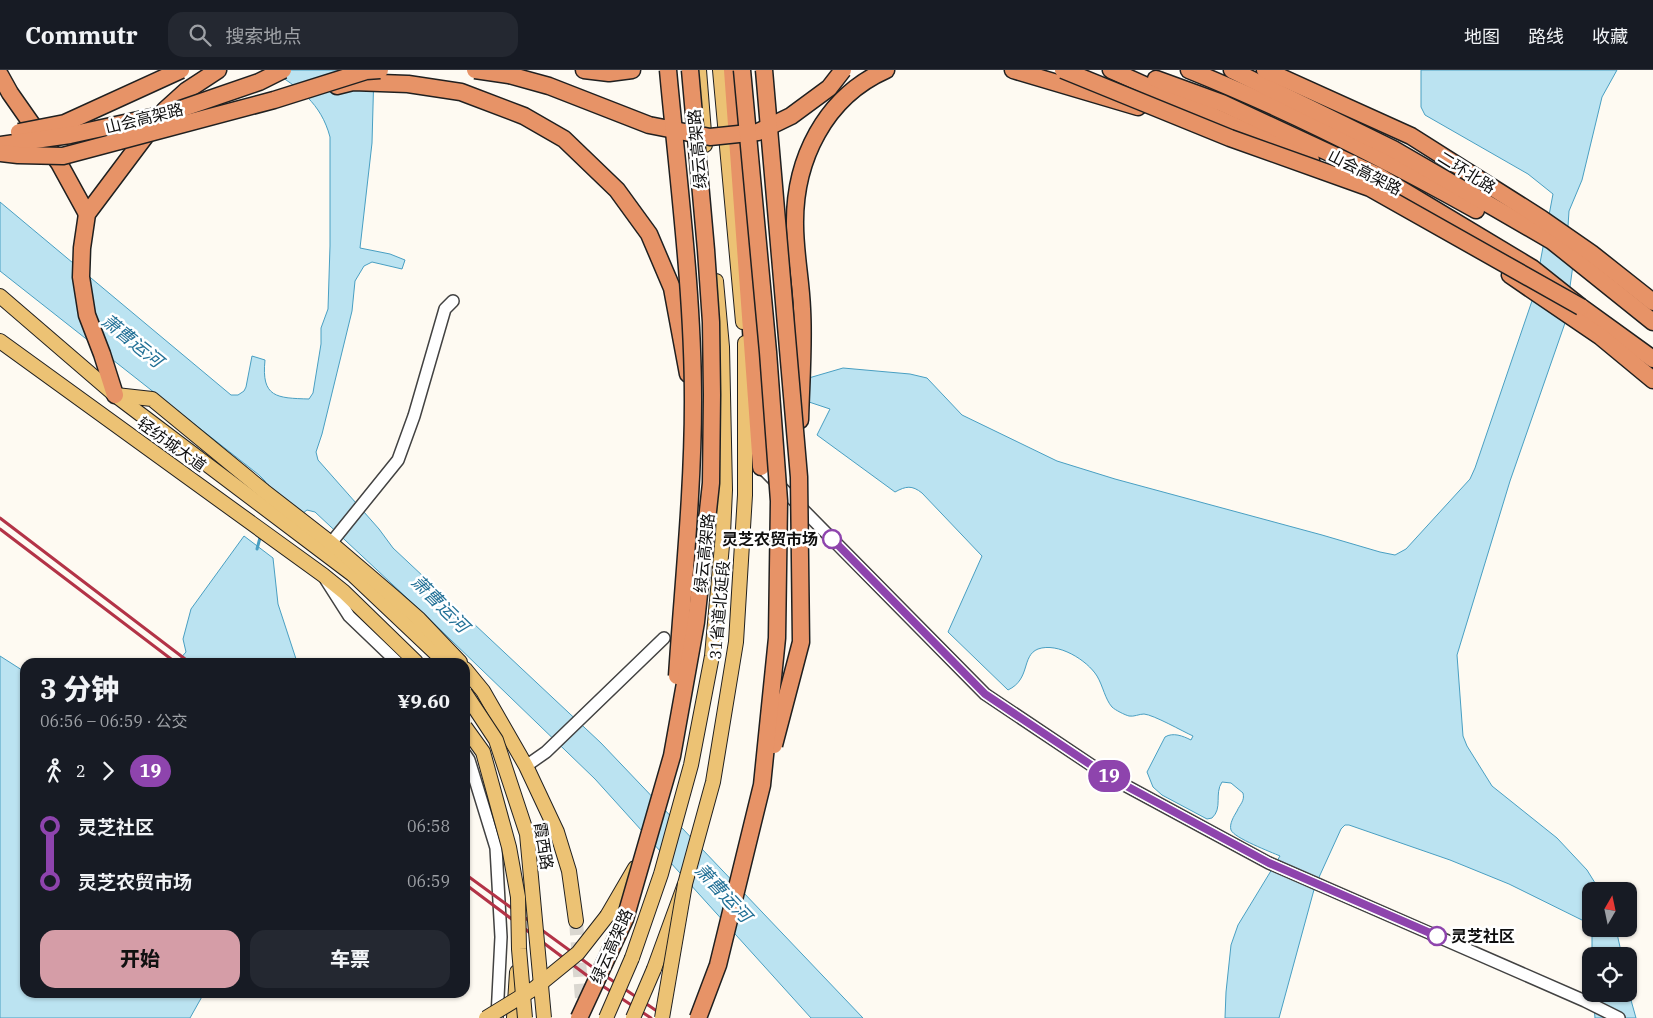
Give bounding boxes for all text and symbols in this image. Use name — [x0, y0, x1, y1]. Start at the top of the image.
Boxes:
search box — [168, 12, 518, 57]
text: Commutr — [25, 19, 138, 51]
icon: search — [186, 21, 214, 49]
text: 搜索地点 — [226, 24, 302, 48]
text: 地图 — [1464, 25, 1500, 48]
text: 路线 — [1528, 25, 1564, 48]
text: 收藏 — [1592, 25, 1628, 48]
street label: 山会高架路 — [103, 99, 185, 137]
street label: 绿云高架路 — [684, 108, 710, 190]
street label: 山会高架路 — [1325, 145, 1405, 199]
street label: 二环北路 — [1435, 147, 1499, 197]
water label: 萧曹运河 — [97, 309, 170, 374]
street label: 轻纺城大道 — [134, 412, 210, 476]
street label: 绿云高架路 — [690, 512, 718, 594]
place label: 灵芝农贸市场 — [722, 529, 818, 549]
marker: 灵芝农贸市场 — [822, 529, 842, 549]
street label: 31省道北延段 — [705, 560, 733, 660]
water label: 萧曹运河 — [407, 570, 476, 639]
text: 3 分钟 — [40, 670, 119, 707]
text: ¥9.60 — [397, 689, 450, 713]
text: 06:56 – 06:59 · 公交 — [40, 711, 187, 731]
icon: walk — [40, 757, 68, 785]
icon: forward — [94, 757, 122, 785]
text: 19 — [140, 759, 161, 782]
line badge: 19 — [1086, 760, 1132, 792]
text: 2 — [76, 761, 86, 781]
text: 19 — [1098, 764, 1120, 787]
text: 灵芝社区 — [78, 815, 154, 839]
text: 06:58 — [407, 816, 450, 836]
street label: 霞西路 — [530, 821, 558, 871]
water label: 萧曹运河 — [690, 858, 758, 929]
text: 灵芝农贸市场 — [78, 870, 192, 894]
text: 06:59 — [407, 871, 450, 891]
north arrow — [1582, 882, 1638, 938]
map controls — [1582, 882, 1637, 1002]
street label: 绿云高架路 — [586, 905, 636, 987]
marker: 灵芝社区 — [1427, 926, 1447, 946]
place label: 灵芝社区 — [1451, 926, 1515, 946]
button: 开始 — [40, 930, 240, 988]
button: 车票 — [250, 930, 450, 988]
button: locate — [1582, 947, 1637, 1002]

